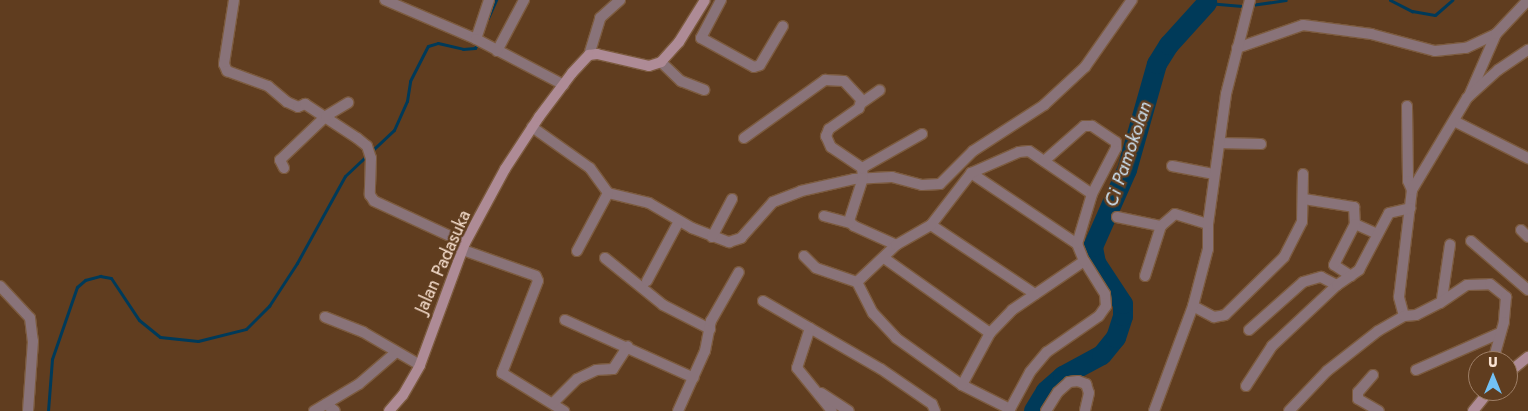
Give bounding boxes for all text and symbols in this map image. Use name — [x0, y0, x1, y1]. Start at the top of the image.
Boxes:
water label: Ci Pamokolan — [1099, 98, 1157, 210]
street label: Jalan Padasuka — [411, 207, 475, 317]
north arrow — [1468, 351, 1518, 401]
text: U — [1488, 352, 1498, 372]

